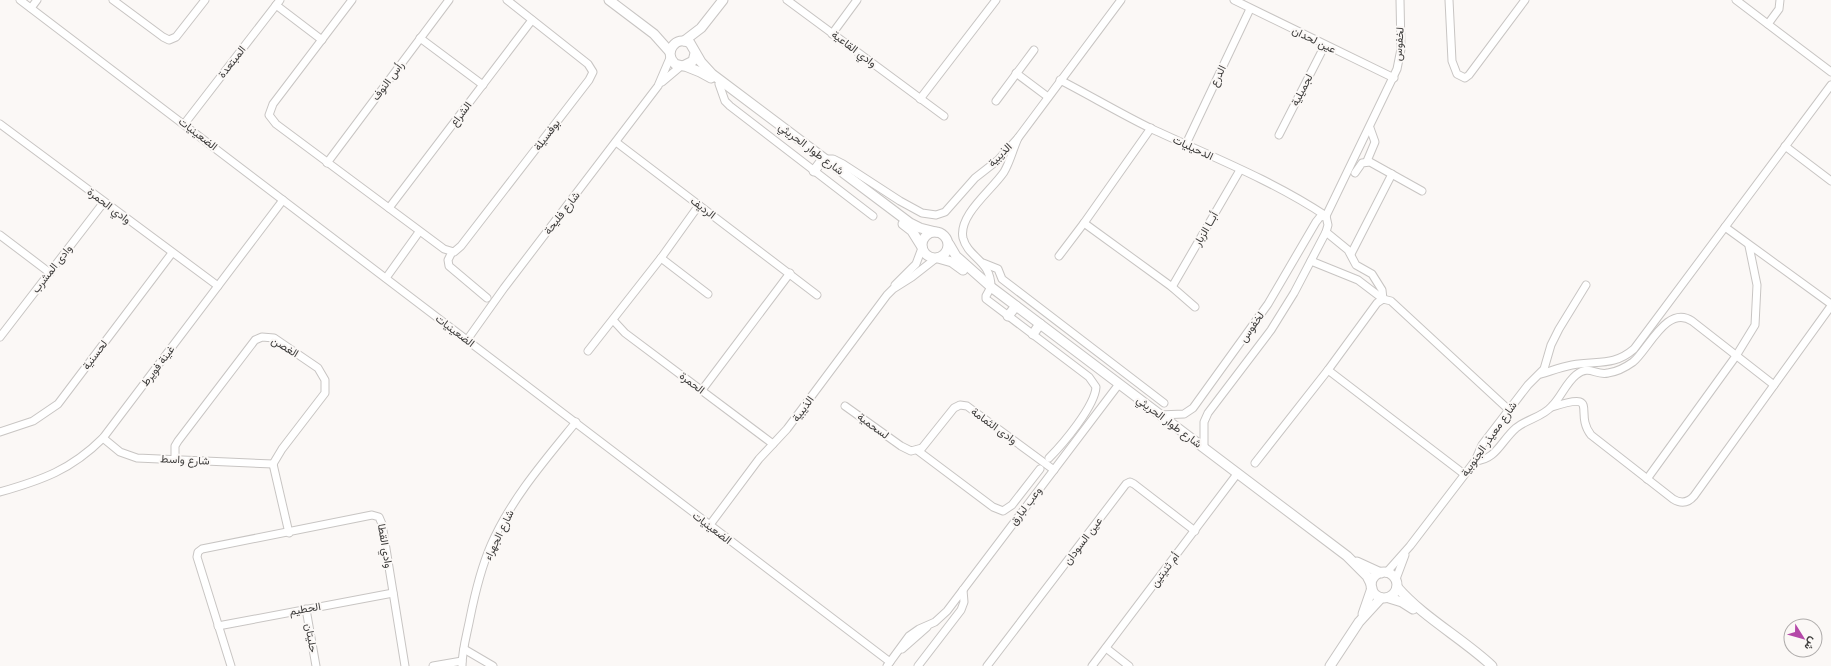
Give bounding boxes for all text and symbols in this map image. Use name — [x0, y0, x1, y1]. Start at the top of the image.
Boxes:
street label: عين لحدان — [1290, 24, 1338, 56]
street label: لخفوس — [1391, 27, 1407, 61]
street label: وادي القاعية — [827, 28, 879, 73]
street label: المبتعدة — [215, 43, 249, 81]
street label: رأس النوف — [369, 59, 407, 103]
street label: الدرع — [1207, 63, 1230, 89]
street label: لجميلية — [1288, 72, 1316, 108]
street label: الشراع — [448, 99, 475, 129]
street label: الضعينيات — [176, 115, 220, 153]
street label: بوفسيلة — [531, 117, 563, 153]
street label: شارع طوار الحريثي — [774, 120, 846, 180]
street label: الدحيليات — [1171, 133, 1215, 163]
street label: الذيبية — [985, 140, 1015, 170]
street label: وادي الحمرة — [83, 185, 134, 229]
street label: شارع فليحة — [541, 189, 584, 238]
street label: الرديف — [688, 194, 718, 222]
street label: أبــا الزبار — [1191, 209, 1221, 249]
street label: وادى المشرب — [29, 242, 75, 296]
street label: لخفوس — [1237, 309, 1267, 345]
street label: الضعينيات — [433, 312, 477, 350]
street label: الغصن — [269, 334, 301, 360]
street label: لحسنية — [80, 338, 110, 372]
street label: غينة فويرط — [139, 343, 178, 389]
street label: الحمرة — [677, 369, 707, 397]
street label: شارع طوار الحريثي — [1132, 393, 1204, 453]
street label: الذيبية — [789, 394, 817, 424]
street label: شارع معيذر الجنوبية — [1458, 399, 1521, 479]
street label: وادى الثمامة — [968, 405, 1020, 447]
street label: لسحمية — [855, 410, 891, 442]
street label: شارع واسط — [160, 452, 210, 469]
street label: وعب لبارق — [1007, 484, 1045, 528]
street label: شارع الجهراء — [481, 508, 518, 563]
street label: الضعينيات — [690, 509, 734, 547]
street label: عين السودان — [1061, 514, 1105, 567]
street label: وادي القطا — [372, 523, 395, 570]
street label: أم ثنيتين — [1148, 550, 1183, 590]
street label: الحطيم — [288, 600, 322, 619]
north arrow — [1783, 618, 1823, 658]
street label: حليتان — [302, 622, 320, 654]
text: ش — [1801, 635, 1820, 653]

